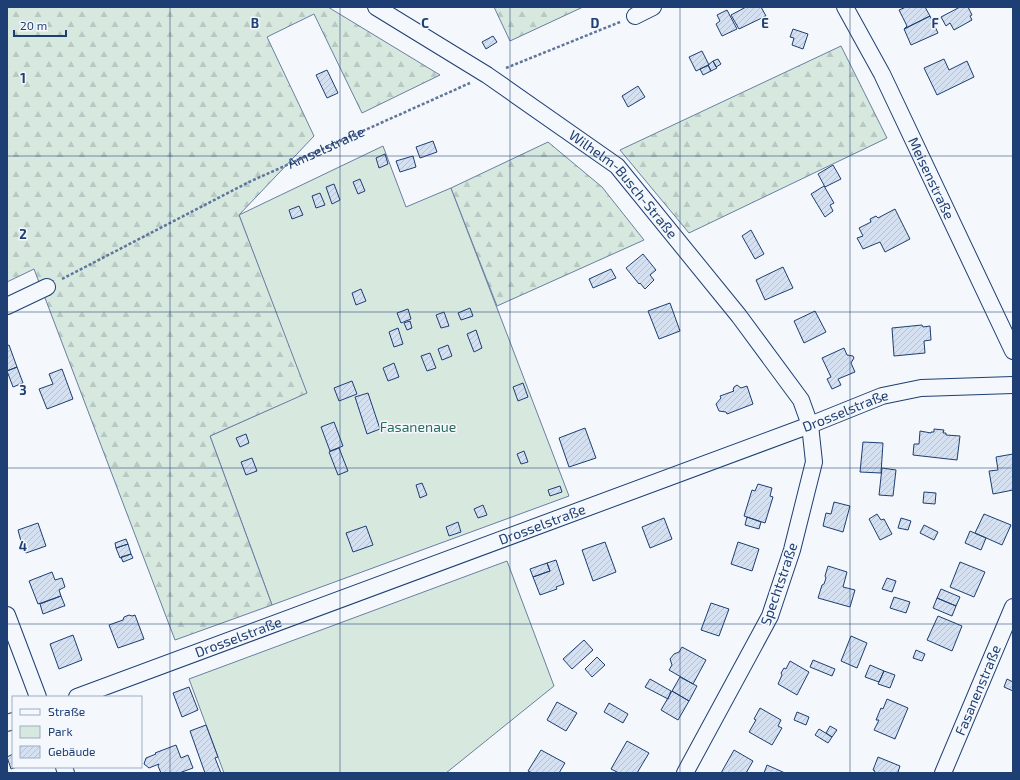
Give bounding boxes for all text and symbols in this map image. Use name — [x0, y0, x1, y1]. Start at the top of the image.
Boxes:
scale bar — [14, 12, 66, 38]
text: B — [251, 15, 259, 31]
text: C — [421, 15, 429, 31]
text: D — [591, 15, 600, 31]
text: E — [761, 15, 769, 31]
text: F — [931, 15, 939, 31]
text: 20 m — [20, 18, 47, 32]
text: 1 — [20, 70, 26, 86]
street label: Amselstraße — [285, 122, 367, 172]
street label: Wilhelm-Busch-Straße — [566, 126, 681, 242]
street label: Meisenstraße — [905, 134, 958, 222]
text: 2 — [19, 226, 27, 242]
text: 3 — [19, 382, 27, 398]
street label: Drosselstraße — [800, 386, 890, 435]
park label: Fasanenaue — [380, 418, 456, 435]
street label: Drosselstraße — [496, 500, 588, 548]
text: 4 — [19, 538, 27, 554]
street label: Spechtstraße — [756, 540, 801, 628]
street label: Drosselstraße — [192, 613, 284, 661]
street label: Fasanenstraße — [951, 642, 1004, 738]
legend — [12, 696, 142, 768]
text: Straße — [48, 704, 85, 718]
text: Park — [48, 724, 73, 738]
text: Gebäude — [48, 744, 96, 758]

